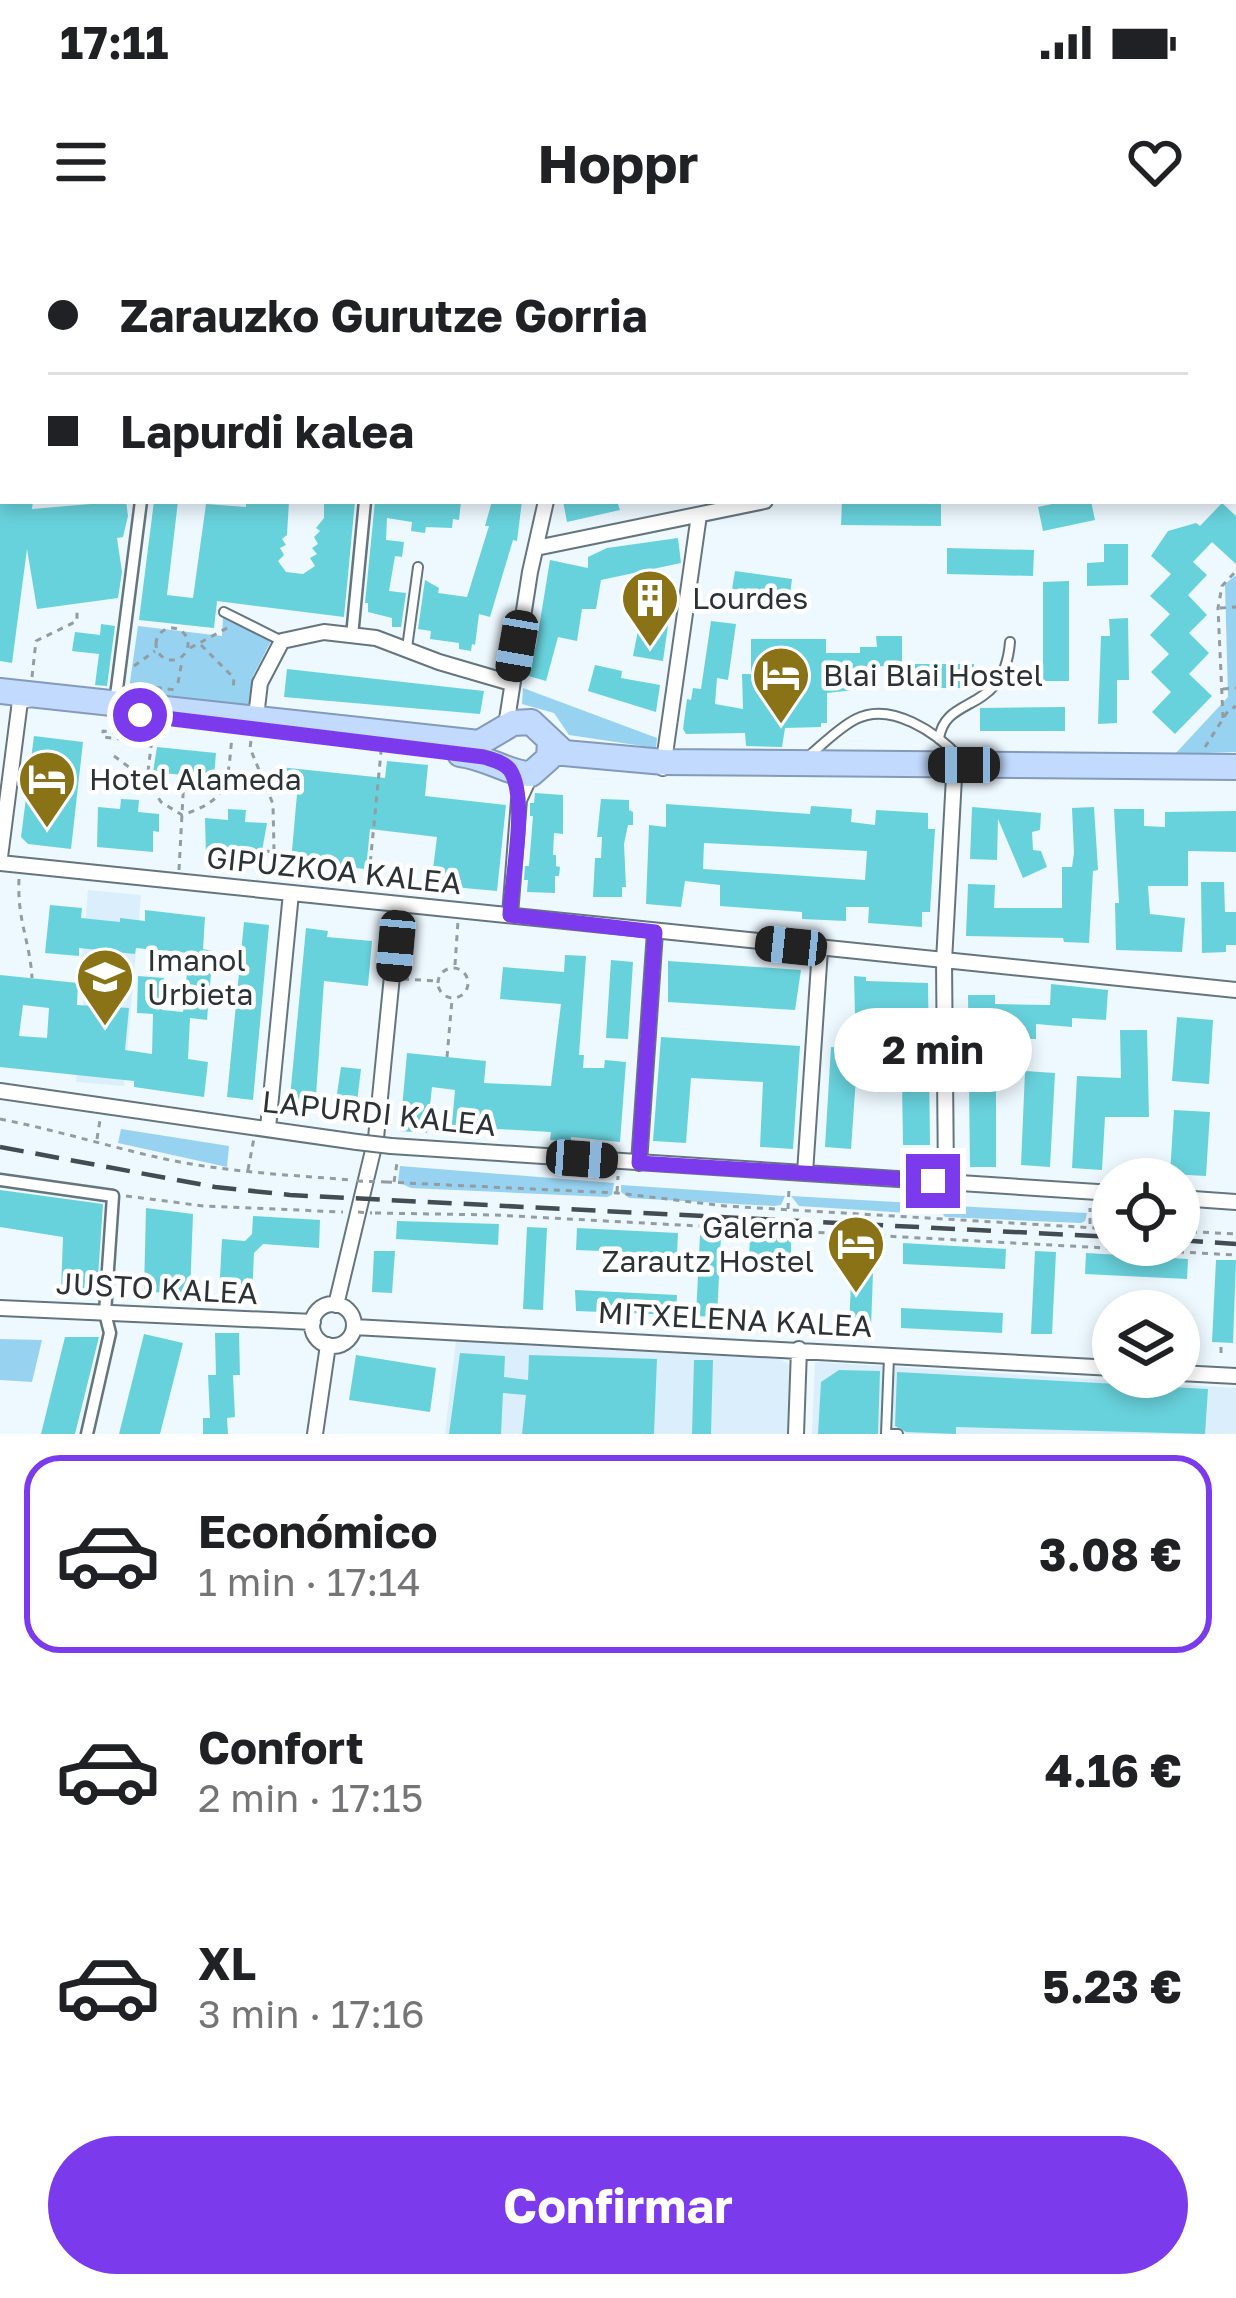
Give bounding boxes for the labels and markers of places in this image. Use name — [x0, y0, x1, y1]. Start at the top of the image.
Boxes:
building icon: Lourdes — [619, 567, 681, 649]
place label: Lourdes — [692, 580, 808, 616]
hotel icon: Blai Blai Hostel — [750, 644, 812, 726]
place label: Blai Blai Hostel — [823, 657, 1043, 693]
hotel icon: Hotel Alameda — [16, 748, 78, 830]
place label: Hotel Alameda — [89, 761, 302, 797]
place label: Imanol Urbieta — [147, 942, 253, 1012]
school or university icon: Imanol Urbieta — [74, 946, 136, 1028]
place label: Galerna Zarautz Hostel — [601, 1209, 814, 1279]
hotel icon: Galerna Zarautz Hostel — [825, 1213, 887, 1295]

